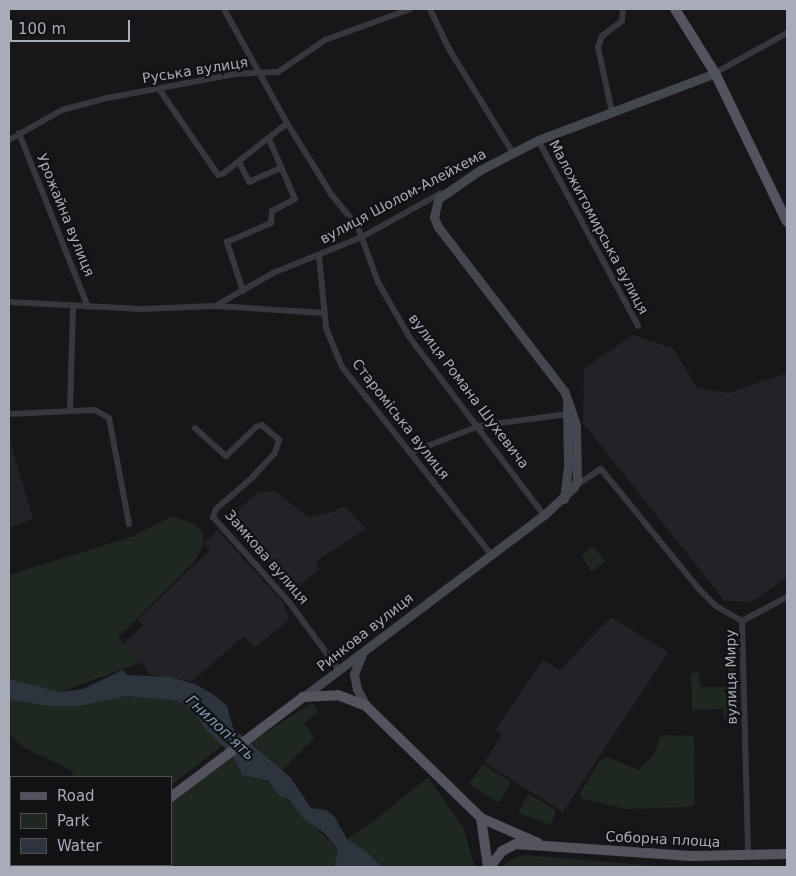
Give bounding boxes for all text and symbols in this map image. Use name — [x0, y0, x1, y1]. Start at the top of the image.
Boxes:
scale bar — [12, 10, 132, 42]
text: 100 m — [18, 20, 66, 38]
street label: Руська вулиця — [141, 53, 249, 87]
street label: Маложитомирська вулиця — [546, 137, 652, 317]
street label: вулиця Шолом-Алейхема — [317, 145, 489, 247]
street label: Урожайна вулиця — [34, 151, 98, 279]
street label: вулиця Романа Шухевича — [405, 310, 533, 472]
street label: Староміська вулиця — [349, 355, 453, 483]
street label: Замкова вулиця — [222, 507, 312, 607]
street label: Ринкова вулиця — [314, 589, 416, 675]
street label: вулиця Миру — [722, 629, 740, 725]
water label: Гнилоп'ять — [182, 692, 258, 764]
legend — [10, 776, 172, 866]
text: Road — [57, 787, 95, 805]
text: Park — [57, 812, 89, 830]
street label: Соборна площа — [605, 828, 721, 850]
text: Water — [57, 837, 101, 855]

